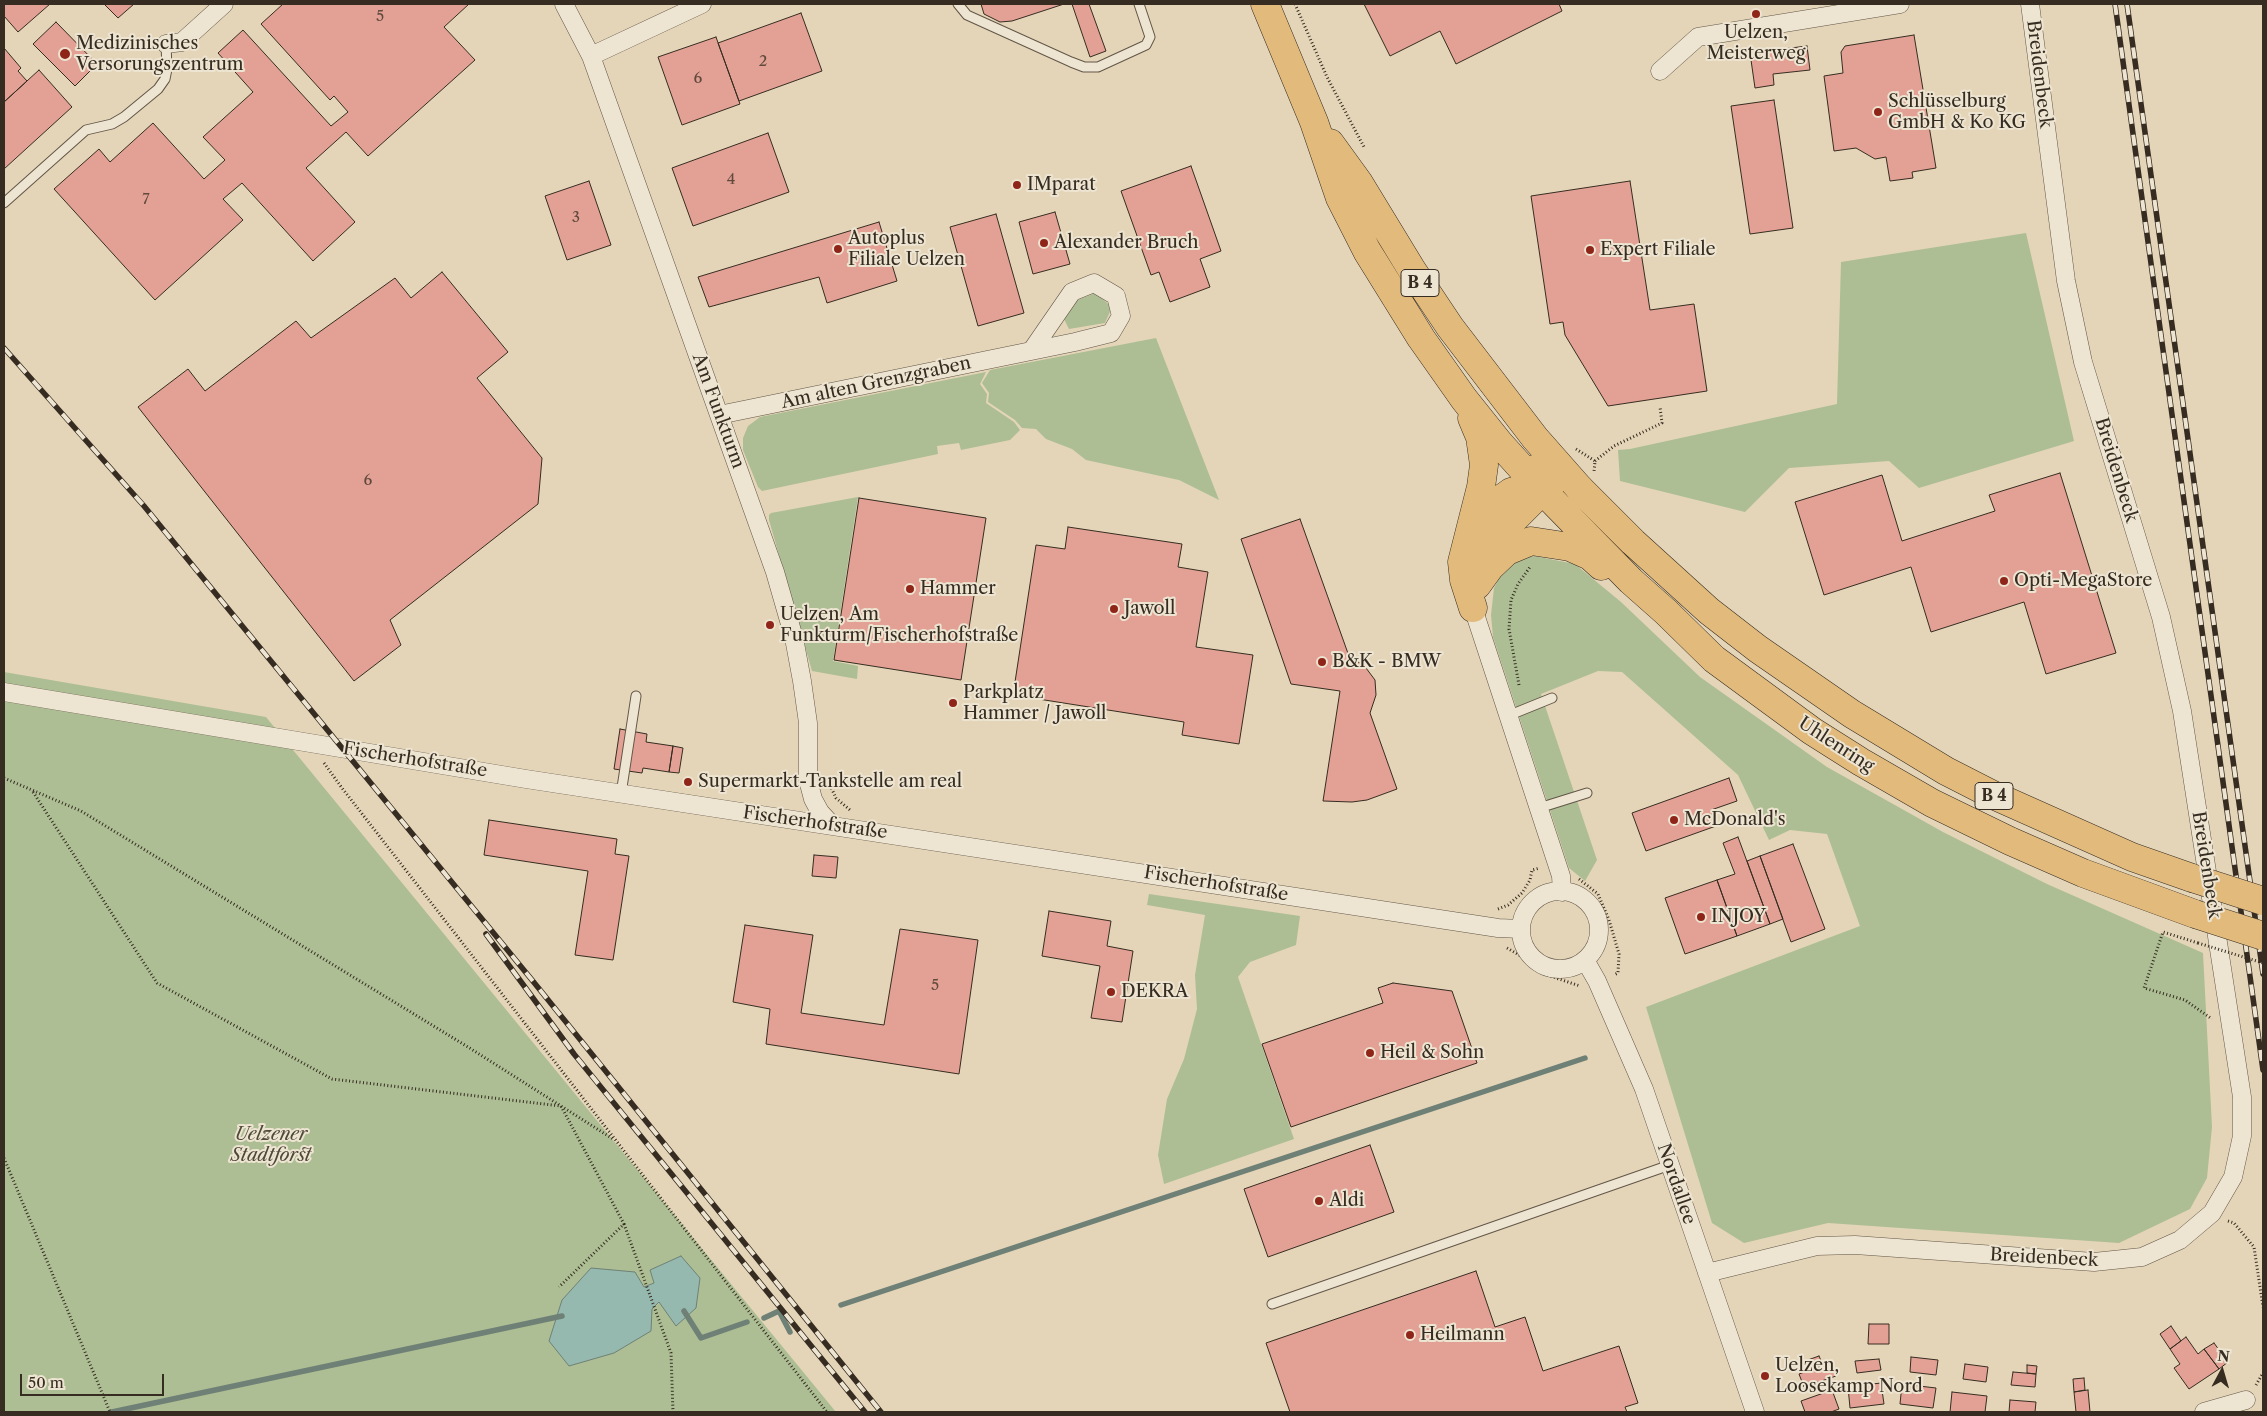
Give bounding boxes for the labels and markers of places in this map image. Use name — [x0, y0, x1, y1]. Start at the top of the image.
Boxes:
marker: Uelzen, Meisterweg — [1750, 8, 1762, 20]
place label: Uelzen, Meisterweg — [1706, 22, 1806, 64]
place label: Medizinisches Versorungszentrum — [76, 33, 244, 76]
marker: Medizinisches Versorungszentrum — [58, 47, 72, 61]
place label: Schlüsselburg GmbH & Ko KG — [1888, 91, 2026, 134]
marker: Schlüsselburg GmbH & Ko KG — [1872, 106, 1884, 118]
place label: IMparat — [1027, 174, 1096, 196]
marker: IMparat — [1011, 179, 1023, 191]
place label: Autoplus Filiale Uelzen — [848, 228, 965, 270]
place label: Alexander Bruch — [1054, 232, 1199, 254]
marker: Alexander Bruch — [1038, 237, 1050, 249]
place label: Expert Filiale — [1600, 239, 1716, 261]
marker: Autoplus Filiale Uelzen — [832, 243, 844, 255]
marker: Expert Filiale — [1584, 244, 1596, 256]
place label: Opti-MegaStore — [2014, 570, 2152, 592]
marker: Opti-MegaStore — [1998, 575, 2010, 587]
place label: Hammer — [920, 578, 996, 600]
marker: Hammer — [904, 583, 916, 595]
place label: Jawoll — [1124, 598, 1175, 620]
marker: Jawoll — [1108, 603, 1120, 615]
place label: Uelzen, Am Funkturm/Fischerhofstraße — [780, 604, 1018, 646]
marker: Uelzen, Am Funkturm/Fischerhofstraße — [764, 619, 776, 631]
place label: B&K - BMW — [1332, 651, 1441, 673]
marker: B&K - BMW — [1316, 656, 1328, 668]
place label: Parkplatz Hammer / Jawoll — [963, 682, 1106, 724]
marker: Parkplatz Hammer / Jawoll — [947, 697, 959, 709]
place label: Supermarkt-Tankstelle am real — [698, 771, 962, 793]
marker: Supermarkt-Tankstelle am real — [682, 776, 694, 788]
place label: McDonald's — [1684, 809, 1785, 831]
marker: McDonald's — [1668, 814, 1680, 826]
place label: INJOY — [1711, 906, 1766, 928]
marker: INJOY — [1695, 911, 1707, 923]
place label: DEKRA — [1121, 981, 1188, 1003]
marker: DEKRA — [1105, 986, 1117, 998]
place label: Heil & Sohn — [1380, 1042, 1484, 1064]
marker: Heil & Sohn — [1364, 1047, 1376, 1059]
place label: Aldi — [1329, 1190, 1364, 1212]
marker: Aldi — [1313, 1195, 1325, 1207]
place label: Heilmann — [1420, 1324, 1505, 1346]
marker: Heilmann — [1404, 1329, 1416, 1341]
place label: Uelzen, Loosekamp Nord — [1775, 1355, 1923, 1398]
marker: Uelzen, Loosekamp Nord — [1759, 1370, 1771, 1382]

